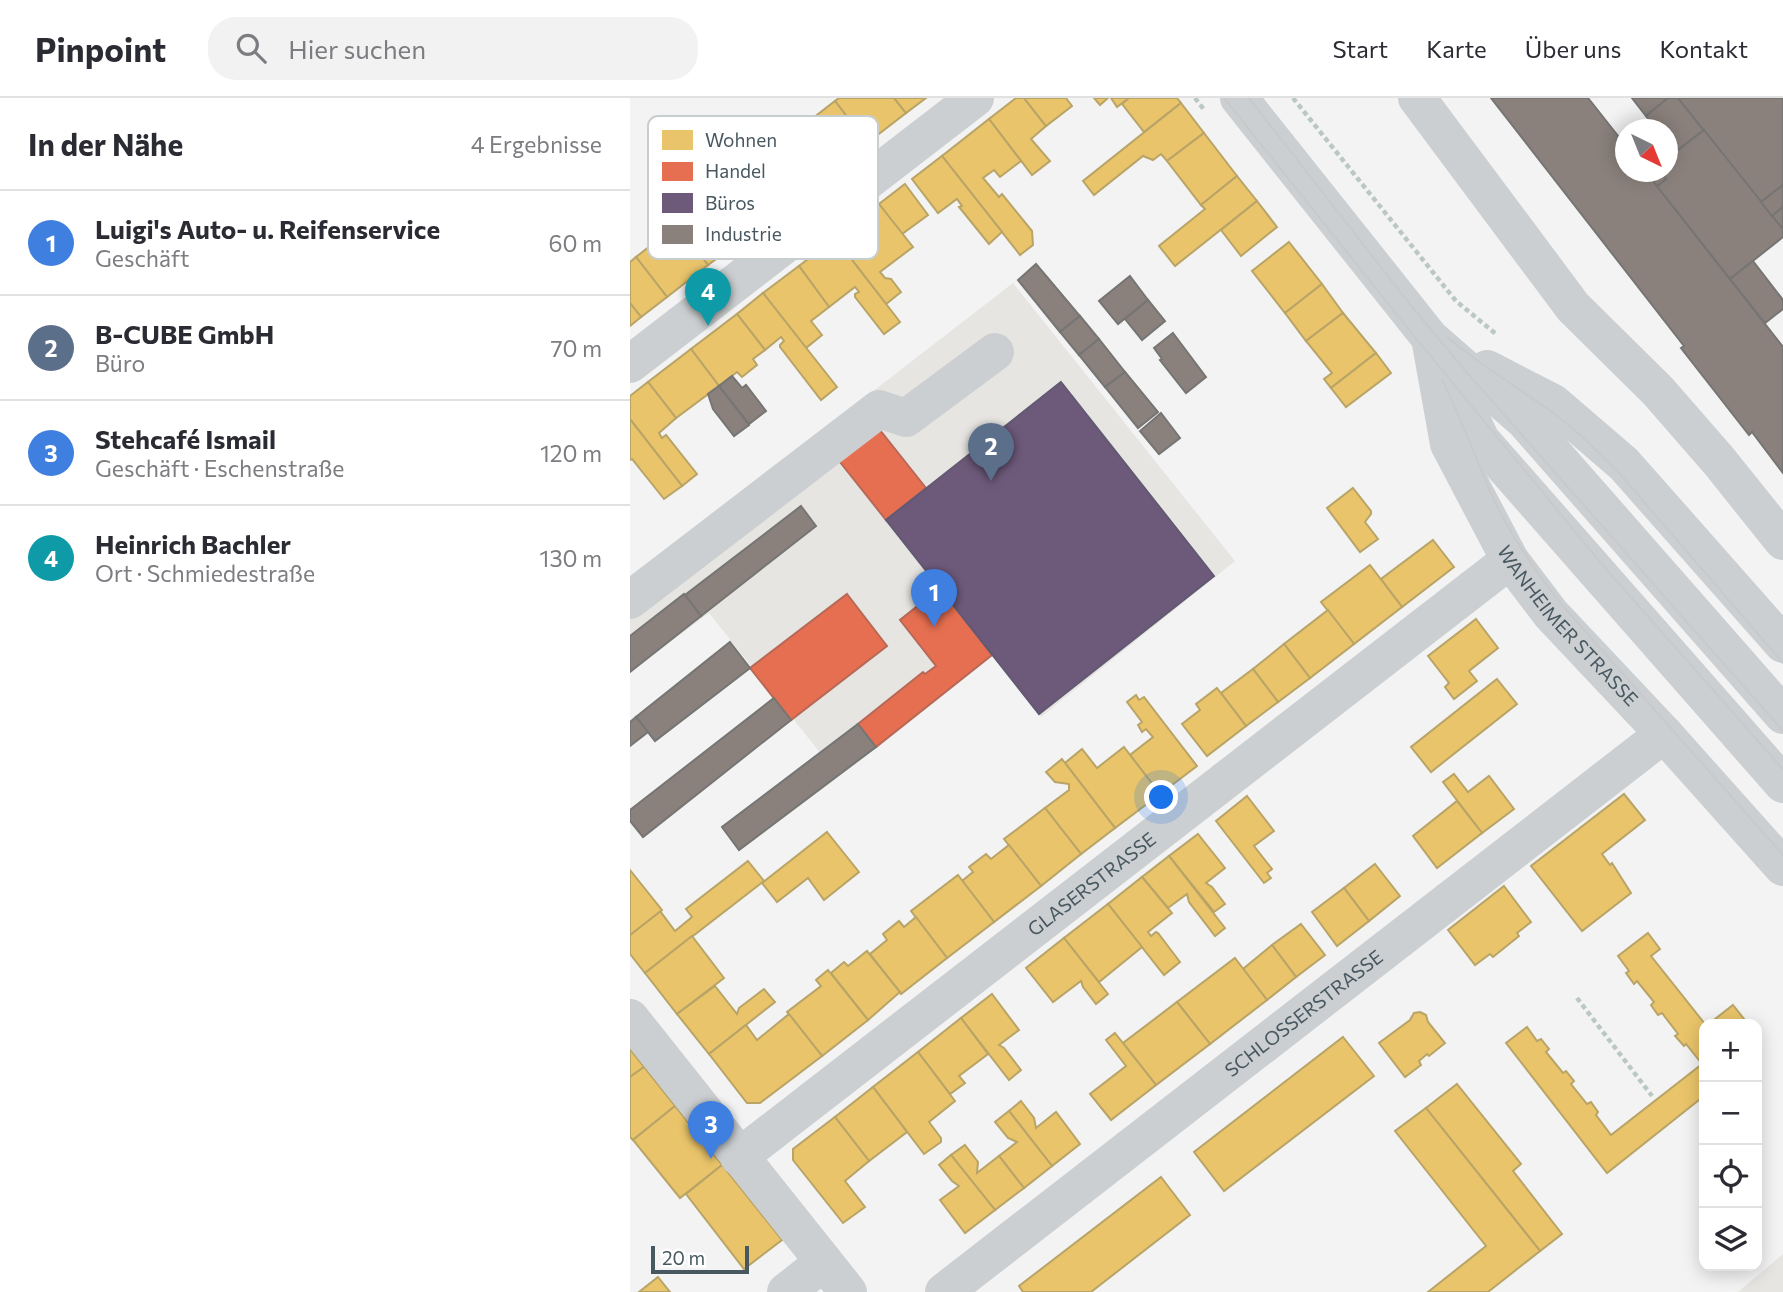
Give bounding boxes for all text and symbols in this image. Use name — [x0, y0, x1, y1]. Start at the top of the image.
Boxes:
search box — [208, 17, 698, 80]
text: Pinpoint — [35, 28, 166, 69]
icon: search — [232, 29, 270, 67]
text: Hier suchen — [288, 33, 426, 64]
text: Start — [1333, 34, 1388, 63]
text: Karte — [1426, 34, 1487, 63]
text: Über uns — [1525, 34, 1621, 63]
text: Kontakt — [1659, 34, 1748, 63]
legend — [648, 116, 878, 259]
north arrow — [1615, 119, 1678, 182]
text: In der Nähe — [28, 125, 183, 162]
text: Wohnen — [705, 128, 777, 151]
text: 4 Ergebnisse — [471, 130, 602, 158]
text: Handel — [705, 159, 766, 182]
text: Büros — [705, 191, 755, 214]
text: Luigi's Auto- u. Reifenservice — [95, 213, 440, 244]
text: Industrie — [705, 222, 782, 245]
text: 1 — [46, 229, 56, 257]
text: 60 m — [549, 229, 602, 257]
text: Geschäft — [95, 244, 189, 272]
pin: 4 — [685, 268, 731, 326]
text: B-CUBE GmbH — [95, 318, 274, 349]
text: 2 — [44, 334, 58, 362]
text: 70 m — [550, 334, 602, 362]
text: Büro — [95, 349, 145, 377]
text: Stehcafé Ismail — [95, 423, 276, 454]
pin: 2 — [968, 423, 1014, 481]
text: 3 — [44, 439, 58, 467]
text: 120 m — [540, 439, 602, 467]
text: Geschäft · Eschenstraße — [95, 454, 345, 482]
text: Heinrich Bachler — [95, 528, 291, 559]
street label: WANHEIMER STRASSE — [1493, 541, 1643, 710]
text: 4 — [44, 544, 58, 572]
text: 130 m — [540, 544, 602, 572]
text: Ort · Schmiedestraße — [95, 559, 315, 587]
pin: 1 — [911, 569, 957, 627]
your location — [1144, 780, 1178, 814]
street label: GLASERSTRASSE — [1023, 827, 1160, 940]
street label: SCHLOSSERSTRASSE — [1220, 945, 1387, 1081]
map controls — [1699, 1019, 1762, 1271]
button: + — [1699, 1019, 1762, 1082]
button: − — [1699, 1082, 1762, 1145]
pin: 3 — [688, 1101, 734, 1159]
button: locate — [1699, 1145, 1762, 1208]
button: layers — [1699, 1208, 1762, 1271]
scale bar — [651, 1243, 749, 1275]
text: 20 m — [662, 1246, 705, 1269]

